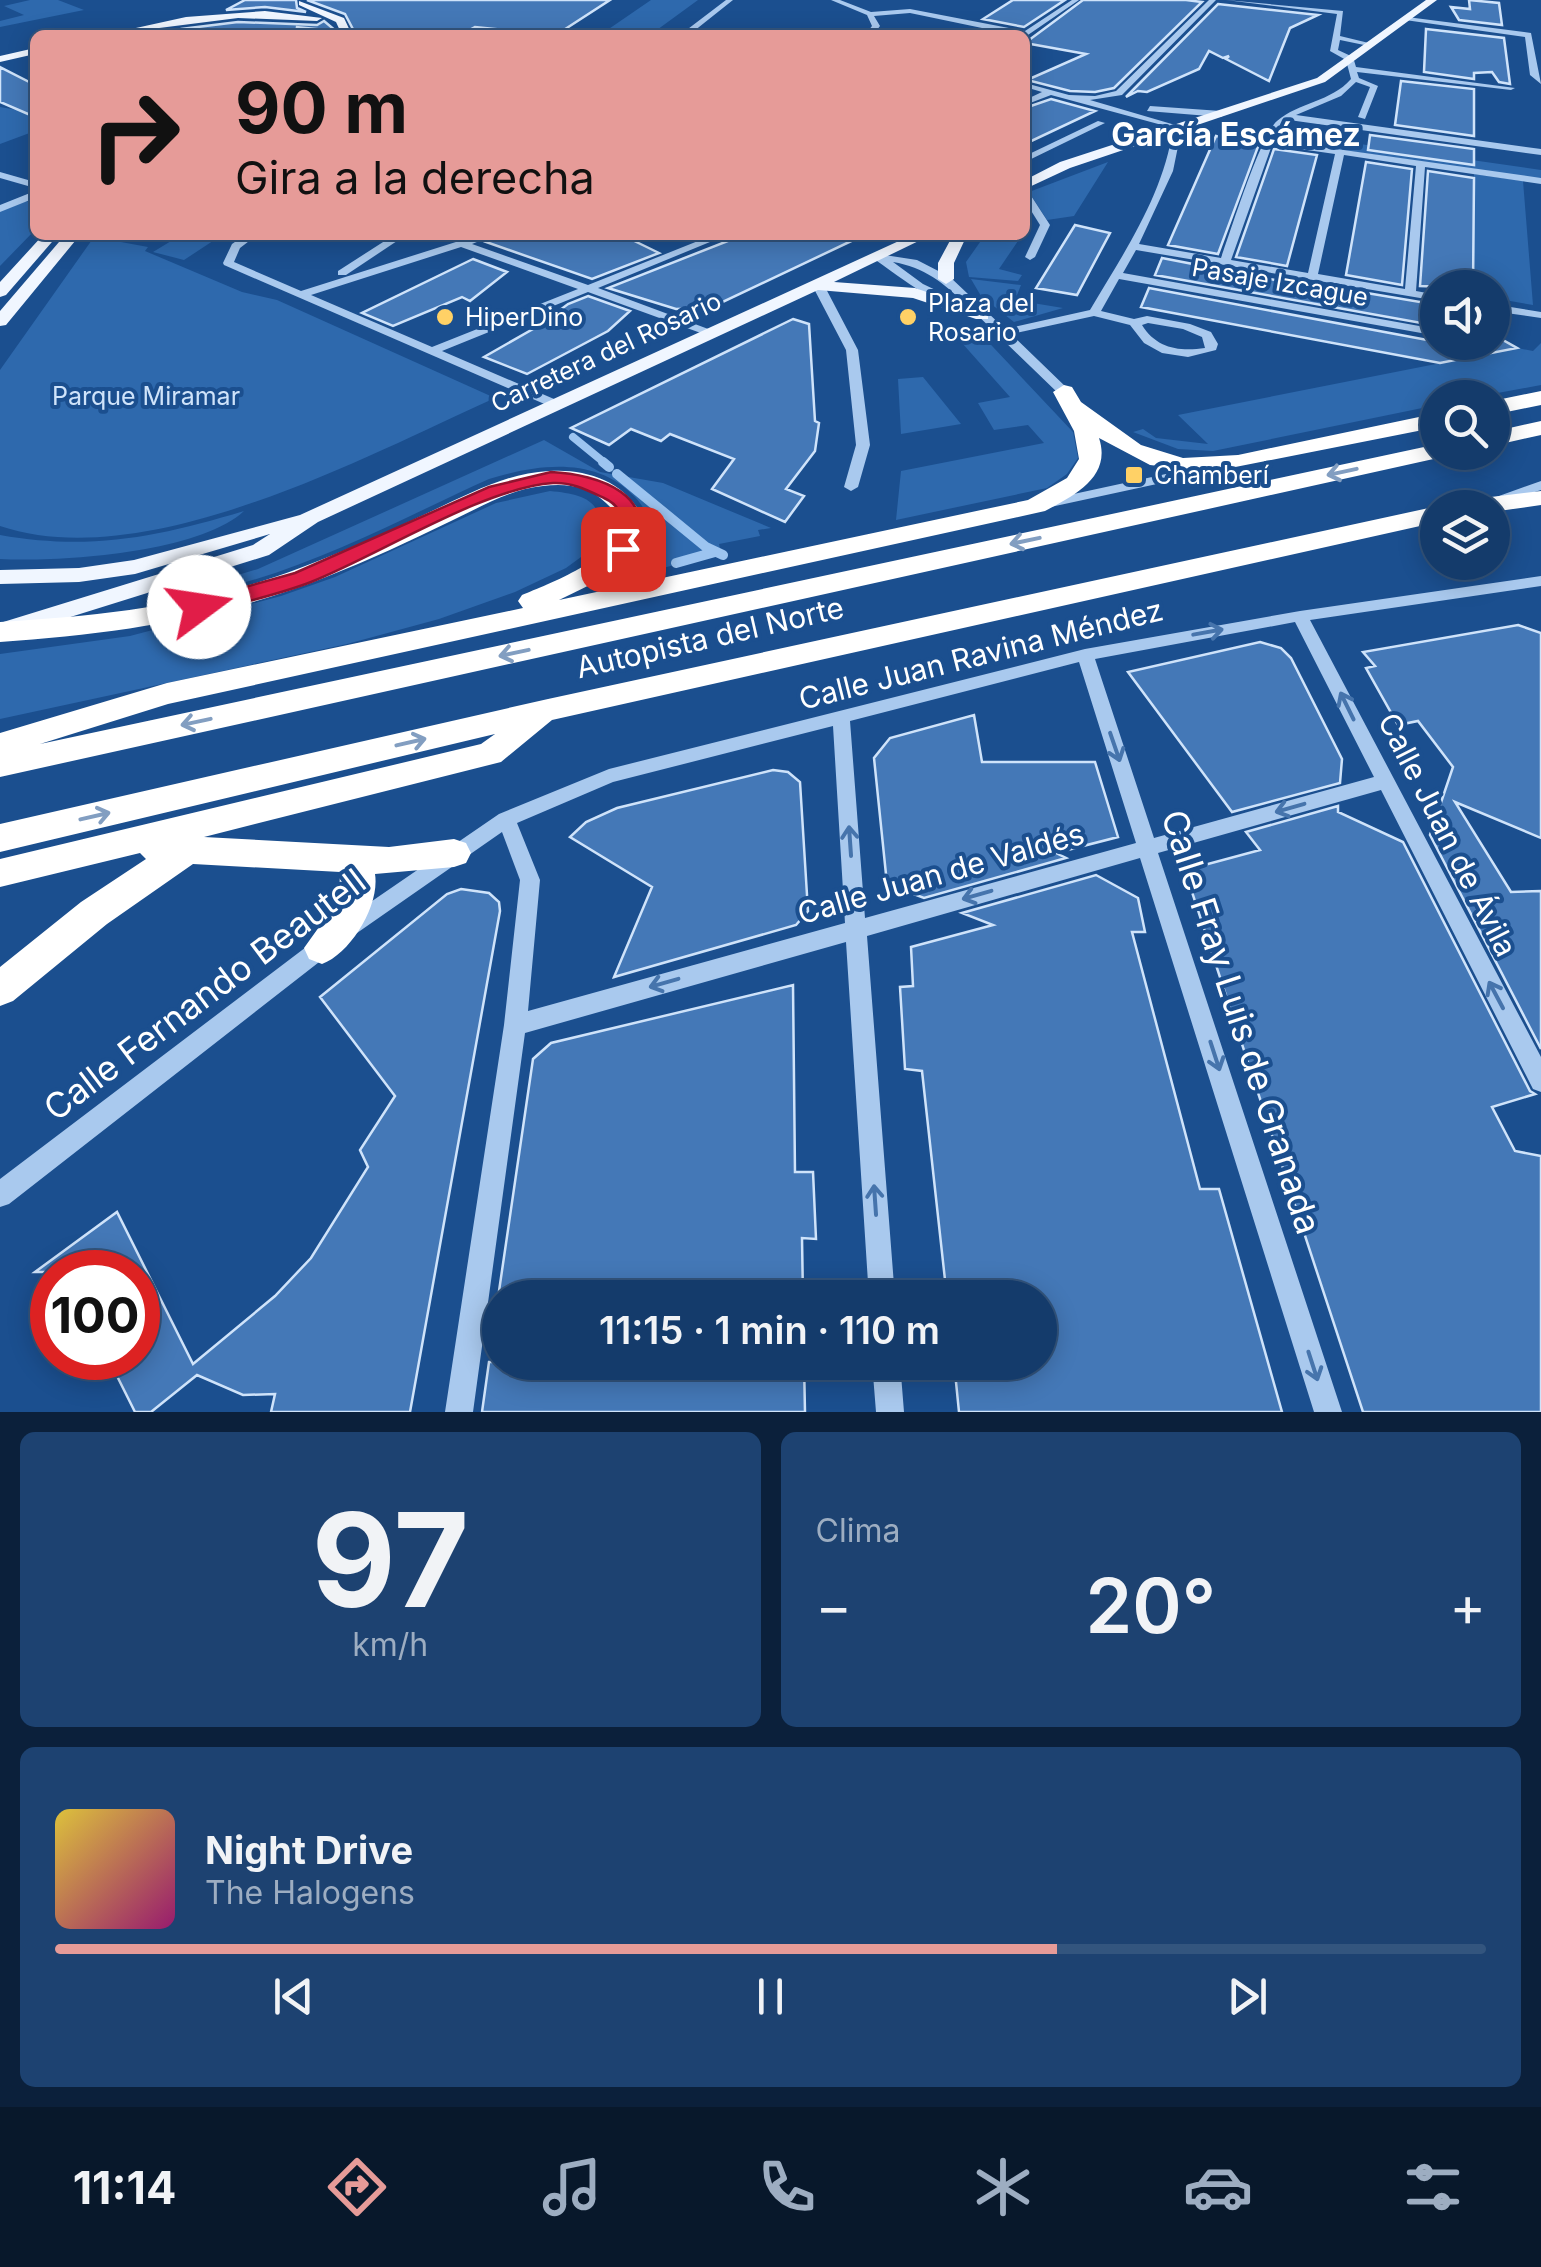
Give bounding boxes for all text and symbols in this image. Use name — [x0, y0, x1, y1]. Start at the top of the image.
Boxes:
text: 90 m — [235, 65, 408, 150]
icon: right — [70, 70, 200, 200]
district label: García Escámez — [1111, 115, 1361, 154]
text: Gira a la derecha — [235, 150, 595, 205]
street label: Pasaje Izcague — [1190, 252, 1370, 312]
map controls — [1420, 270, 1510, 580]
button: sound — [1420, 270, 1510, 360]
street label: Carretera del Rosario — [486, 285, 726, 419]
place label: Plaza del Rosario — [928, 288, 1035, 347]
place label: HiperDino — [465, 302, 583, 332]
marker: HiperDino — [434, 306, 456, 328]
marker: Plaza del Rosario — [897, 306, 919, 328]
button: search — [1420, 380, 1510, 470]
park label: Parque Miramar — [52, 381, 240, 411]
place label: Chamberí — [1154, 460, 1270, 490]
one-way arrow — [1327, 463, 1359, 482]
marker: Chamberí — [1123, 464, 1145, 486]
button: layers — [1420, 490, 1510, 580]
pin — [581, 507, 666, 592]
icon: arrive — [596, 522, 651, 577]
one-way arrow — [1010, 533, 1042, 551]
position arrow — [147, 555, 251, 659]
street label: Autopista del Norte — [572, 589, 847, 685]
street label: Calle Juan Ravina Méndez — [795, 591, 1167, 717]
one-way arrow — [1192, 622, 1224, 641]
one-way arrow — [499, 645, 531, 663]
one-way arrow — [1337, 691, 1356, 721]
street label: Calle Juan de Ávila — [1371, 707, 1525, 962]
one-way arrow — [181, 714, 213, 733]
one-way arrow — [1108, 731, 1126, 763]
one-way arrow — [394, 732, 426, 750]
one-way arrow — [1274, 799, 1306, 818]
street label: Calle Fray Luis de Granada — [1153, 804, 1330, 1239]
one-way arrow — [78, 806, 110, 824]
street label: Calle Juan de Valdés — [793, 815, 1088, 931]
one-way arrow — [840, 826, 859, 858]
street label: Calle Fernando Beautell — [35, 860, 373, 1129]
one-way arrow — [961, 887, 993, 906]
one-way arrow — [649, 975, 680, 994]
one-way arrow — [1485, 980, 1505, 1010]
one-way arrow — [1208, 1040, 1226, 1072]
one-way arrow — [865, 1185, 884, 1217]
speed limit sign: 100 — [30, 1250, 160, 1380]
text: 11:15 · 1 min · 110 m — [599, 1307, 940, 1353]
one-way arrow — [1306, 1350, 1324, 1382]
text: 97 — [312, 1481, 469, 1638]
text: Clima — [816, 1511, 900, 1550]
text: 20° — [1085, 1560, 1216, 1651]
text: − — [816, 1573, 852, 1639]
text: + — [1450, 1573, 1486, 1639]
text: km/h — [352, 1625, 428, 1664]
text: Night Drive — [205, 1827, 413, 1873]
text: The Halogens — [205, 1873, 415, 1912]
icon: previous — [266, 1969, 321, 2024]
icon: pause — [743, 1969, 798, 2024]
icon: next — [1220, 1969, 1275, 2024]
icon: directions — [322, 2152, 392, 2222]
icon: music — [537, 2152, 607, 2222]
icon: phone — [752, 2152, 822, 2222]
icon: climate — [968, 2152, 1038, 2222]
icon: car — [1183, 2152, 1253, 2222]
icon: filters — [1398, 2152, 1468, 2222]
text: 11:14 — [73, 2160, 176, 2215]

